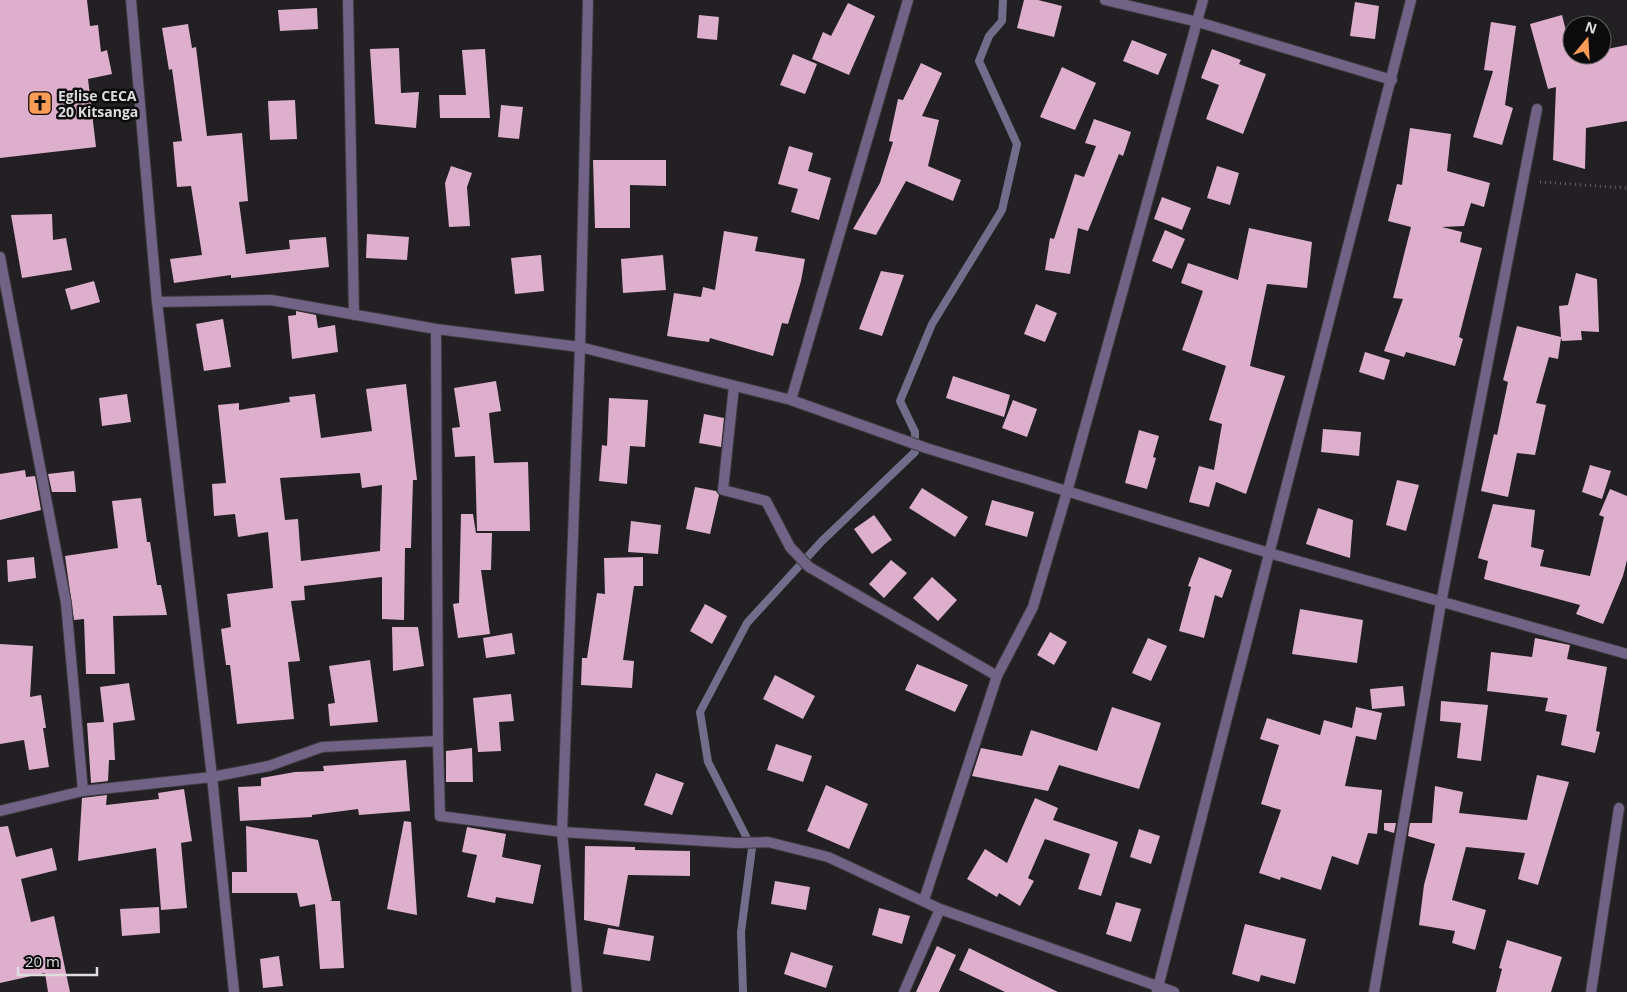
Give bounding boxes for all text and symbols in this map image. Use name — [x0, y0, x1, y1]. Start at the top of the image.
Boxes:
north arrow — [1562, 15, 1612, 65]
text: N — [1583, 16, 1600, 38]
place label: Eglise CECA 20 Kitsanga — [58, 86, 138, 121]
church icon: Eglise CECA 20 Kitsanga — [27, 90, 53, 116]
scale bar — [18, 944, 96, 976]
text: 20 m — [25, 951, 60, 971]

